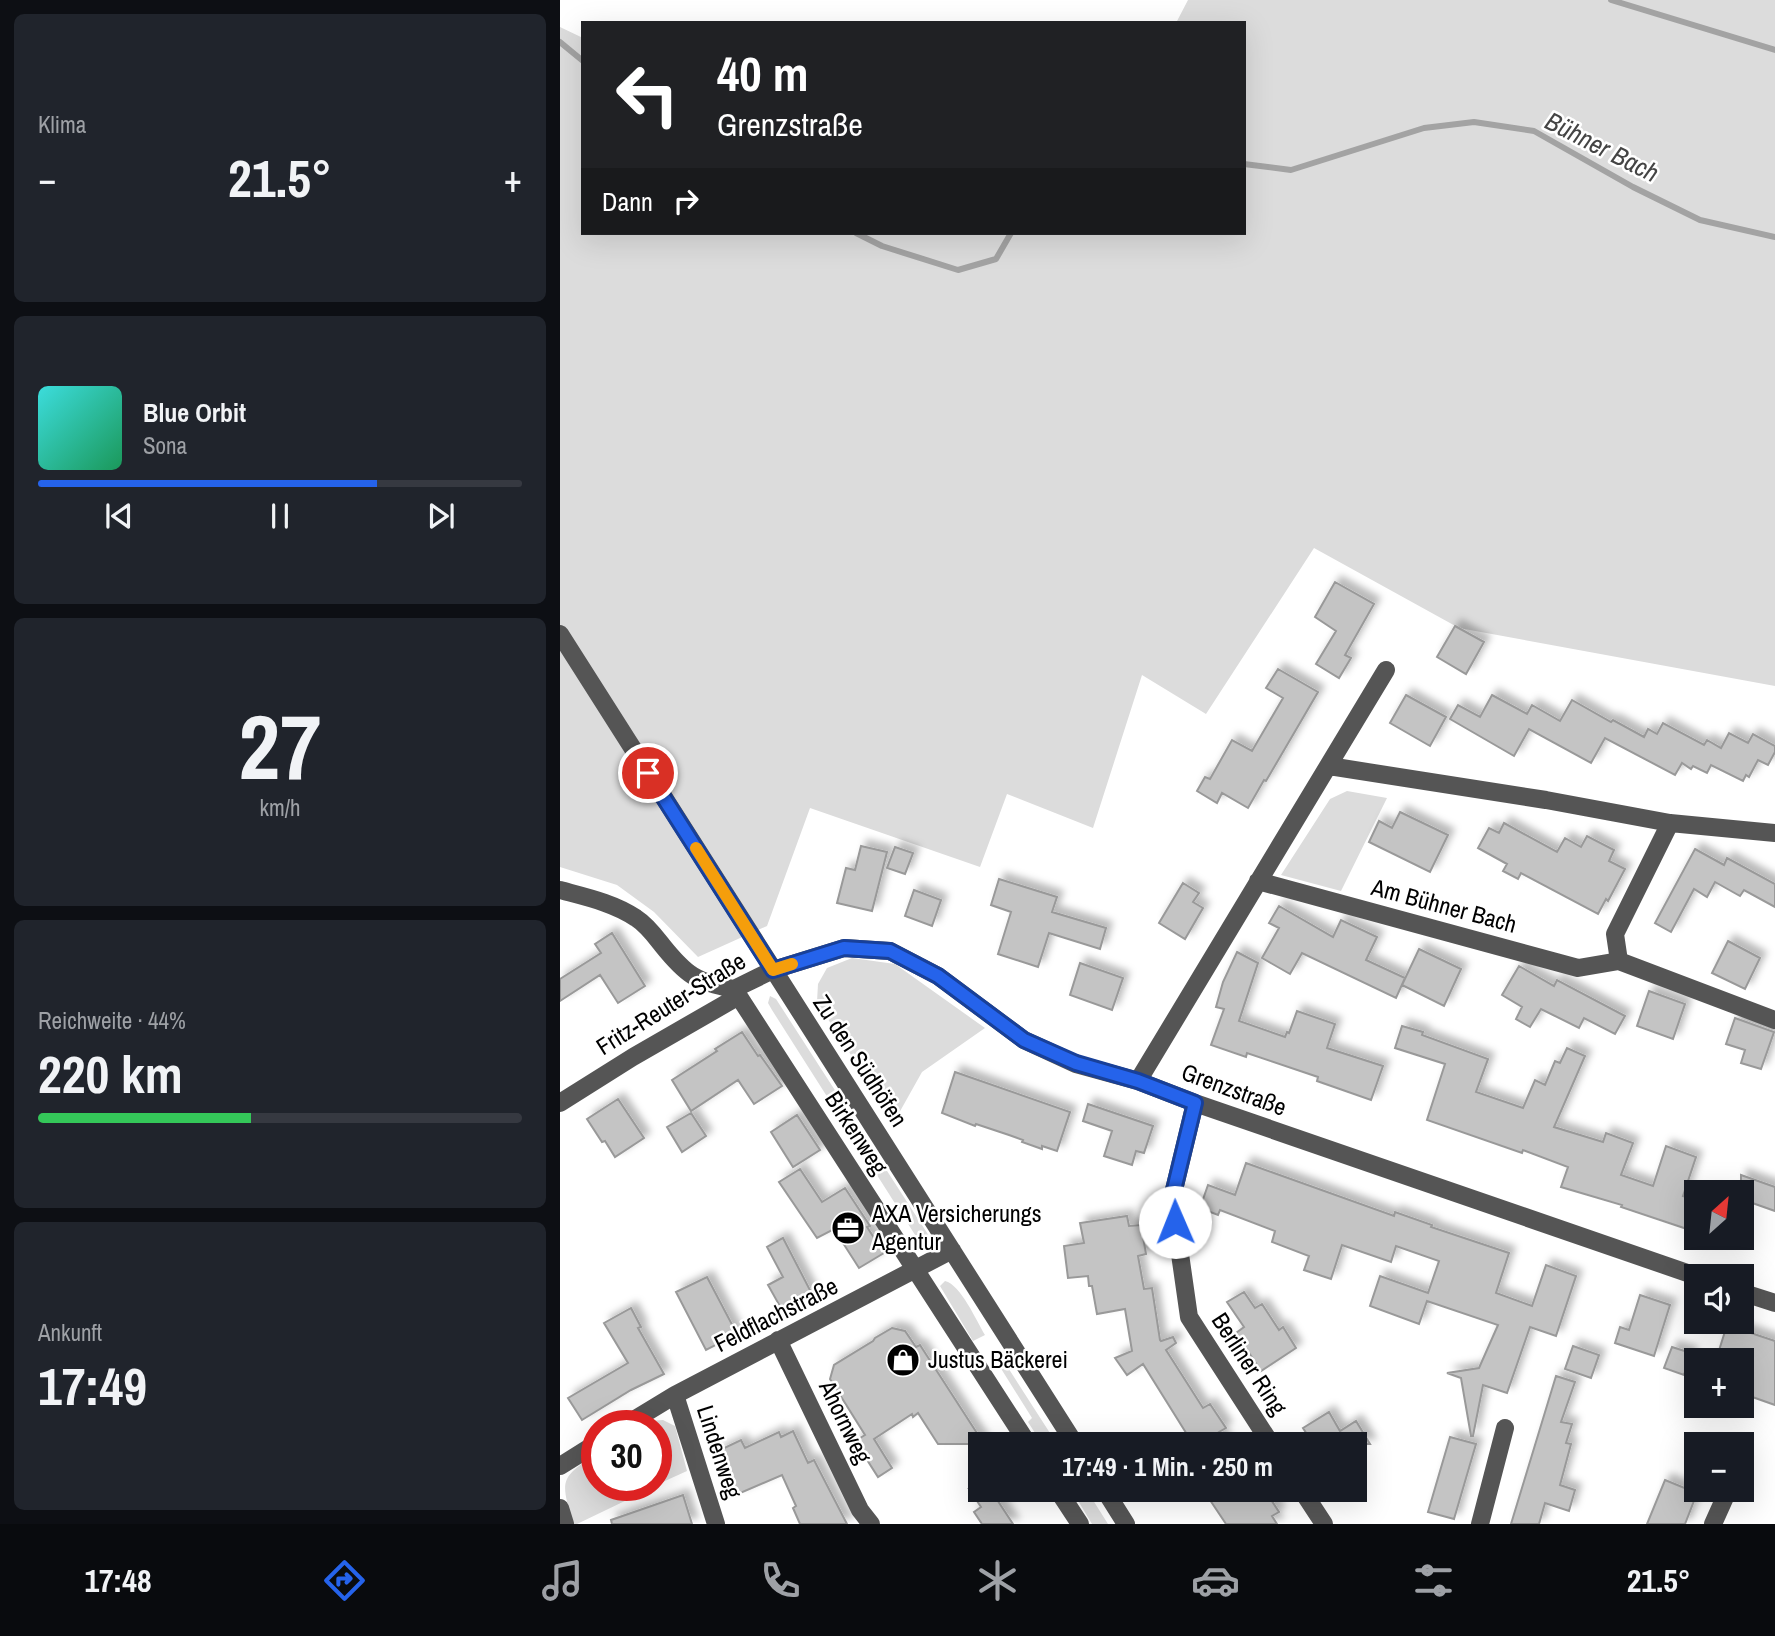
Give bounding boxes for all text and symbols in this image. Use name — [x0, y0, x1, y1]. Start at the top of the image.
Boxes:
text: 40 m — [717, 40, 809, 106]
icon: left — [602, 49, 693, 140]
text: Grenzstraße — [717, 103, 863, 146]
water label: Bühner Bach — [1539, 103, 1665, 190]
text: Klima — [38, 109, 86, 140]
text: 21.5° — [228, 143, 332, 213]
text: − — [38, 153, 56, 204]
text: + — [504, 153, 522, 204]
icon: right — [667, 182, 705, 220]
text: Dann — [602, 184, 653, 219]
text: Blue Orbit — [143, 395, 246, 430]
text: Sona — [143, 430, 187, 461]
icon: previous — [100, 497, 138, 535]
icon: pause — [261, 497, 299, 535]
icon: next — [422, 497, 460, 535]
text: 27 — [239, 685, 322, 807]
pin — [618, 743, 678, 803]
icon: arrive — [629, 754, 667, 792]
text: km/h — [260, 792, 300, 823]
street label: Am Bühner Bach — [1367, 870, 1520, 940]
street label: Fritz-Reuter-Straße — [590, 944, 751, 1062]
street label: Zu den Südhöfen — [806, 988, 915, 1132]
text: Reichweite · 44% — [38, 1005, 186, 1036]
text: 220 km — [38, 1039, 183, 1109]
street label: Grenzstraße — [1177, 1055, 1291, 1123]
street label: Birkenweg — [818, 1085, 896, 1180]
north arrow — [1684, 1180, 1754, 1250]
map controls — [1684, 1180, 1754, 1502]
position arrow — [1138, 1185, 1212, 1259]
place label: AXA Versicherungs Agentur — [871, 1197, 1042, 1257]
office icon: AXA Versicherungs Agentur — [829, 1209, 867, 1247]
button: sound — [1684, 1264, 1754, 1334]
street label: Feldflachstraße — [708, 1269, 843, 1359]
street label: Berliner Ring — [1205, 1306, 1295, 1421]
text: Ankunft — [38, 1317, 102, 1348]
shop icon: Justus Bäckerei — [884, 1341, 922, 1379]
place label: Justus Bäckerei — [928, 1343, 1068, 1375]
button: + — [1684, 1348, 1754, 1418]
text: 17:49 — [38, 1351, 147, 1421]
street label: Ahornweg — [812, 1374, 880, 1468]
street label: Lindenweg — [690, 1401, 750, 1502]
speed limit sign: 30 — [581, 1410, 672, 1501]
button: − — [1684, 1432, 1754, 1502]
text: 17:49 · 1 Min. · 250 m — [1062, 1449, 1273, 1484]
icon: directions — [320, 1556, 369, 1605]
icon: music — [538, 1556, 587, 1605]
icon: phone — [756, 1556, 805, 1605]
icon: climate — [973, 1556, 1022, 1605]
icon: car — [1191, 1556, 1240, 1605]
icon: filters — [1409, 1556, 1458, 1605]
text: 17:48 — [84, 1559, 151, 1602]
text: 21.5° — [1627, 1559, 1691, 1602]

